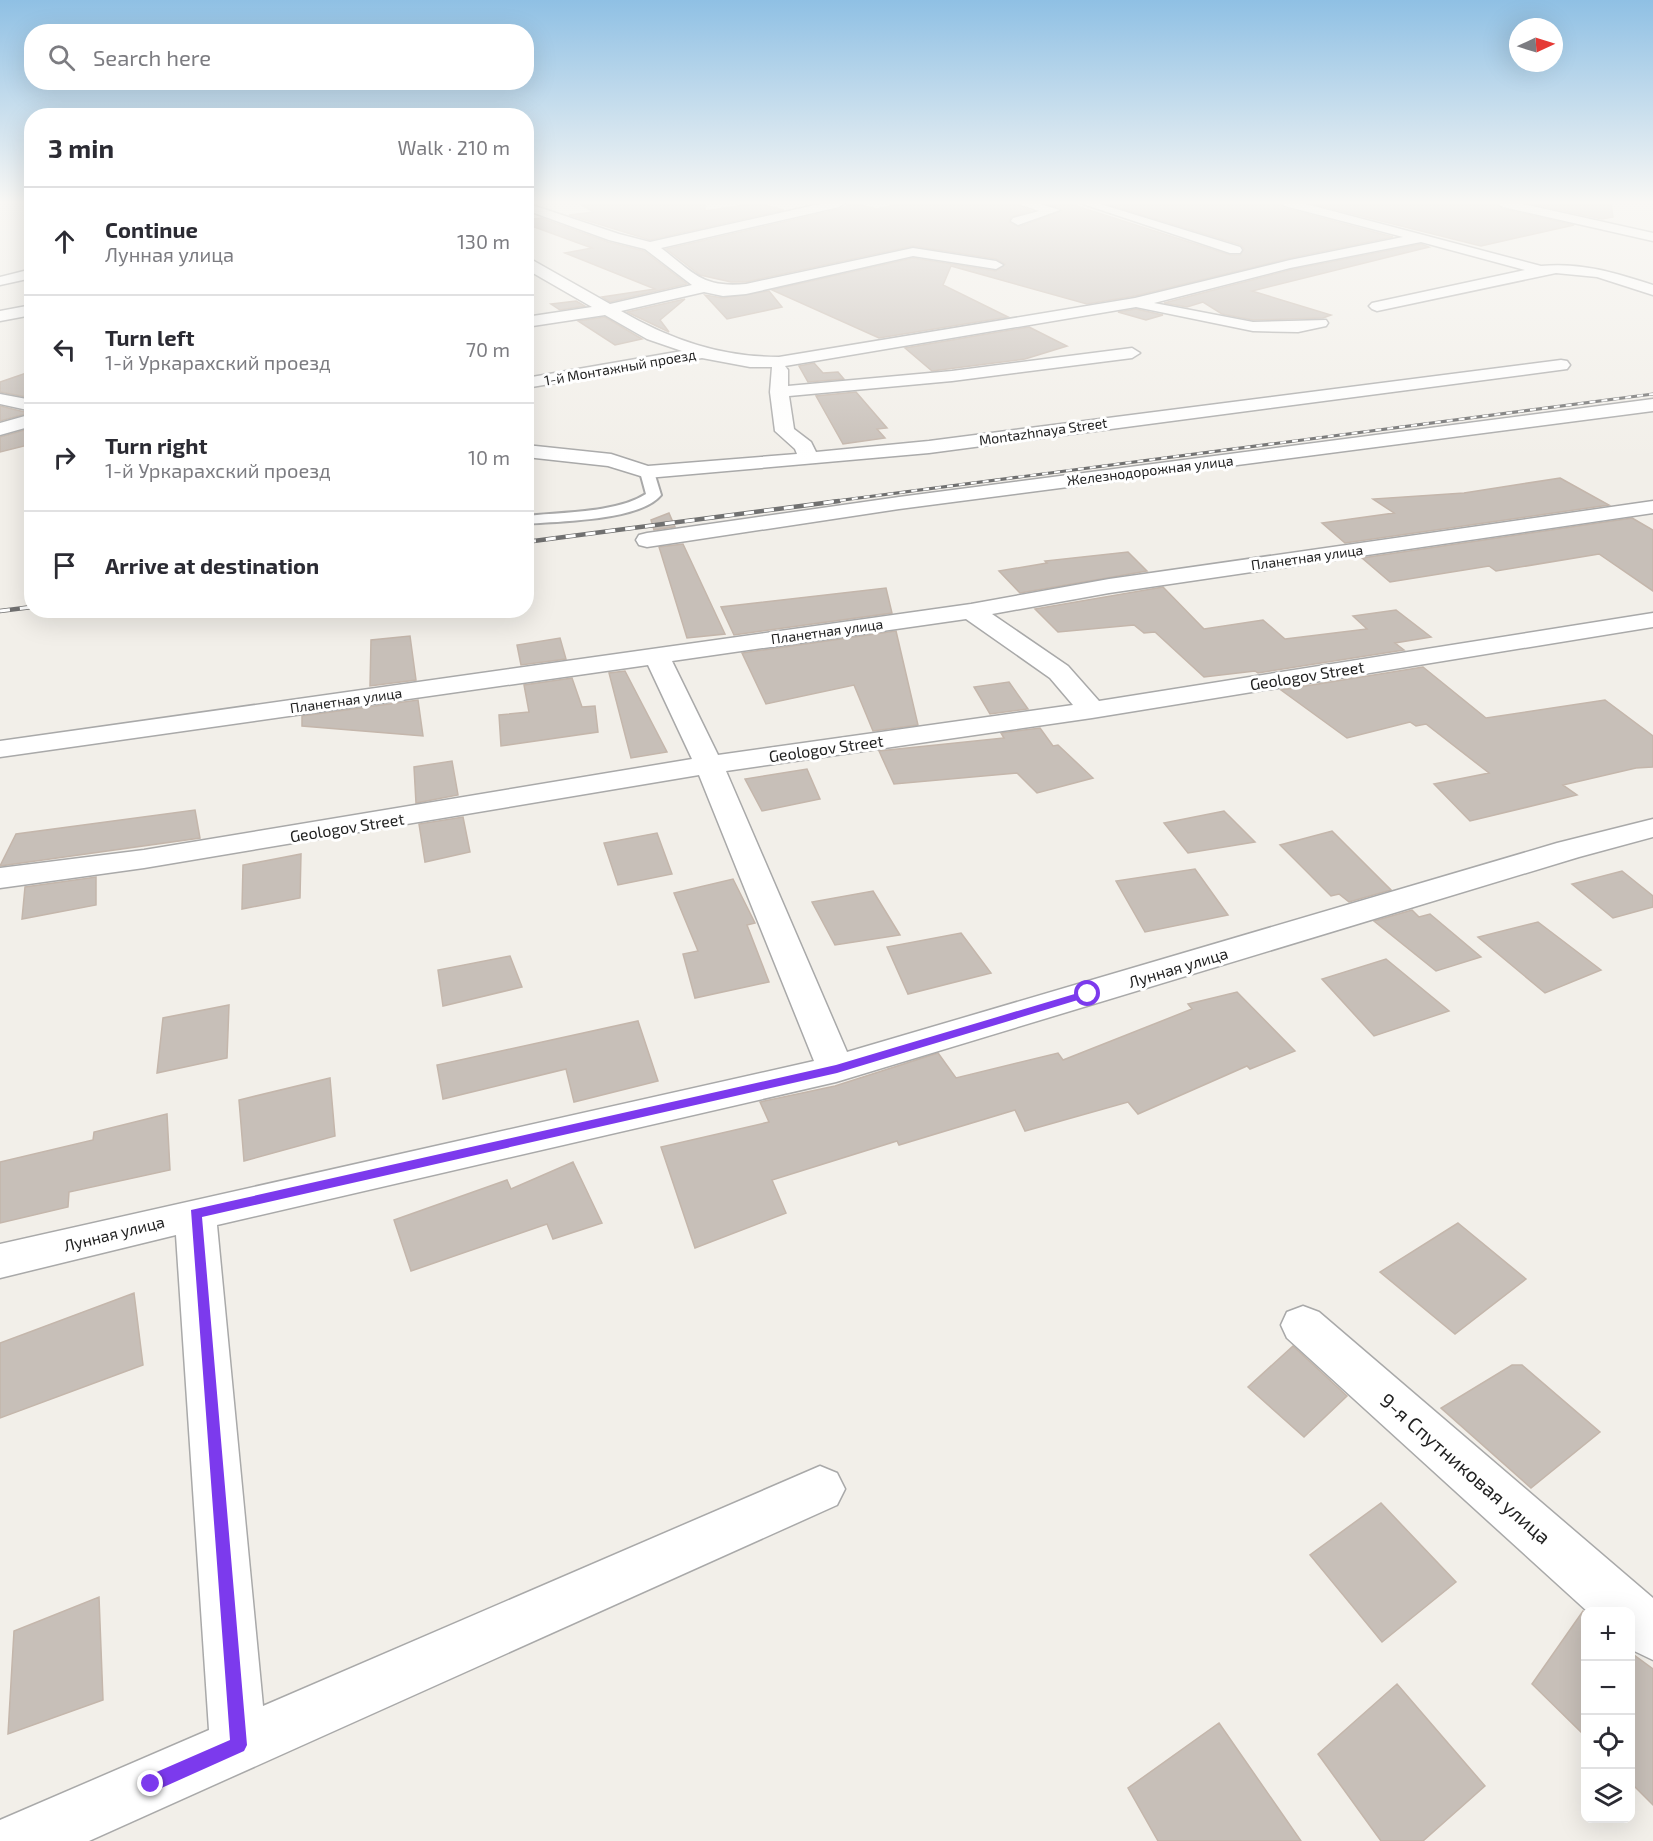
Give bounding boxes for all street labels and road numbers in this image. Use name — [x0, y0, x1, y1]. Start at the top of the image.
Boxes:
street label: 1-й Монтажный проезд — [543, 345, 697, 389]
street label: Montazhnaya Street — [978, 414, 1108, 448]
street label: Железнодорожная улица — [1066, 451, 1234, 489]
street label: Планетная улица — [1250, 541, 1364, 573]
street label: Планетная улица — [770, 615, 884, 647]
street label: Geologov Street — [1248, 657, 1366, 693]
street label: Планетная улица — [289, 684, 403, 716]
street label: Geologov Street — [767, 731, 885, 765]
street label: Geologov Street — [288, 809, 406, 845]
street label: Лунная улица — [1126, 943, 1230, 992]
street label: Лунная улица — [62, 1211, 167, 1256]
street label: 9-я Спутниковая улица — [1375, 1387, 1556, 1549]

